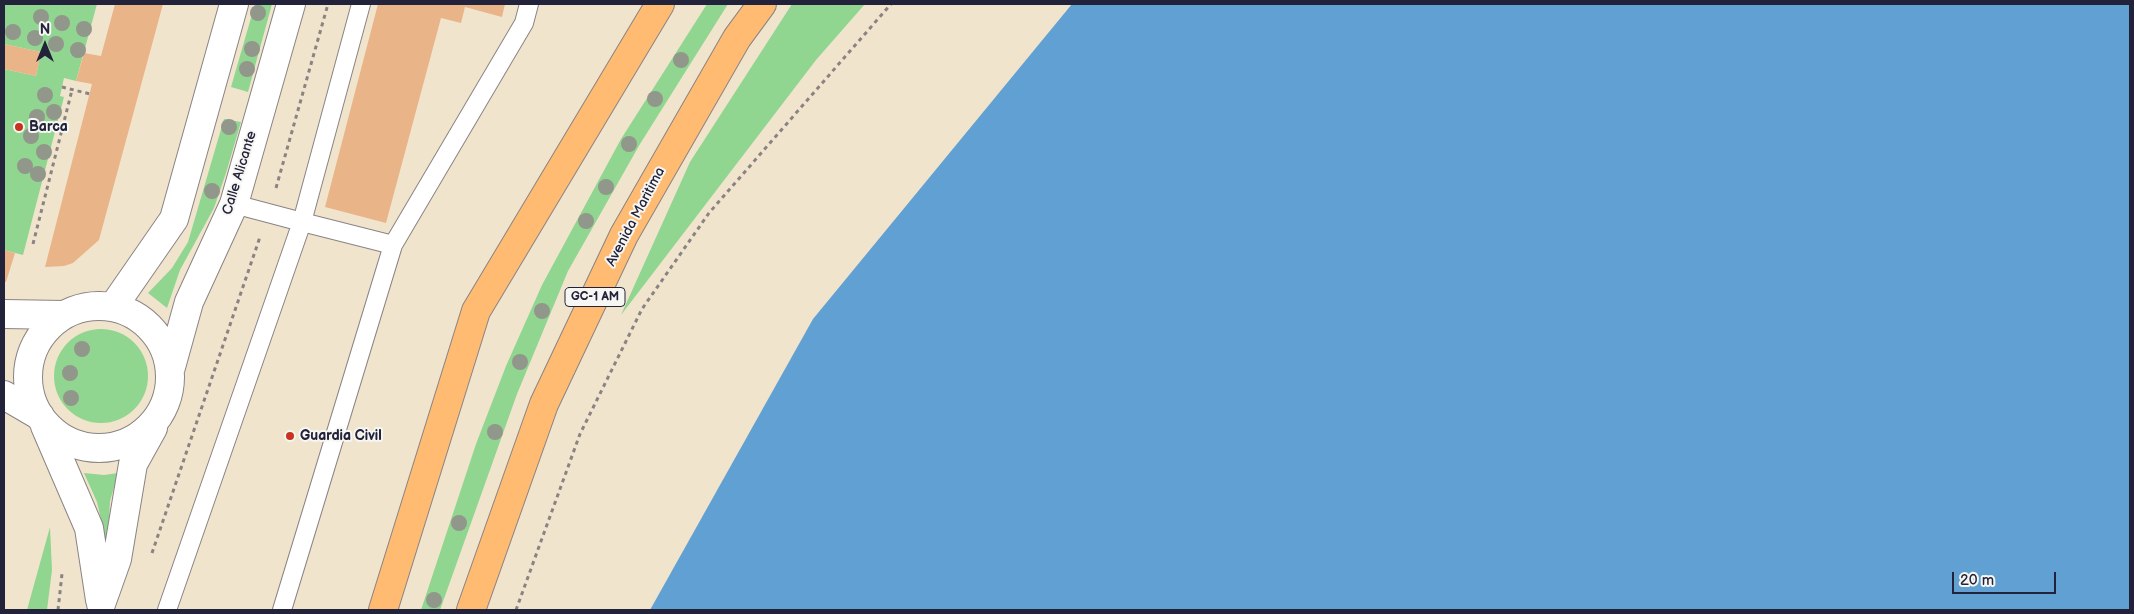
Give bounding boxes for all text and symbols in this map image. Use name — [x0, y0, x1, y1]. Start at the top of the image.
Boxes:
north arrow — [20, 20, 70, 70]
text: N — [40, 21, 50, 38]
place label: Barca — [29, 119, 68, 135]
marker: Barca — [13, 121, 25, 133]
street label: Calle Alicante — [219, 129, 261, 217]
street label: Avenida Maritima — [603, 165, 669, 269]
road number: GC-1 AM — [565, 288, 625, 306]
place label: Guardia Civil — [300, 428, 382, 444]
marker: Guardia Civil — [284, 430, 296, 442]
scale bar — [1954, 562, 2058, 594]
text: 20 m — [1960, 571, 1994, 590]

